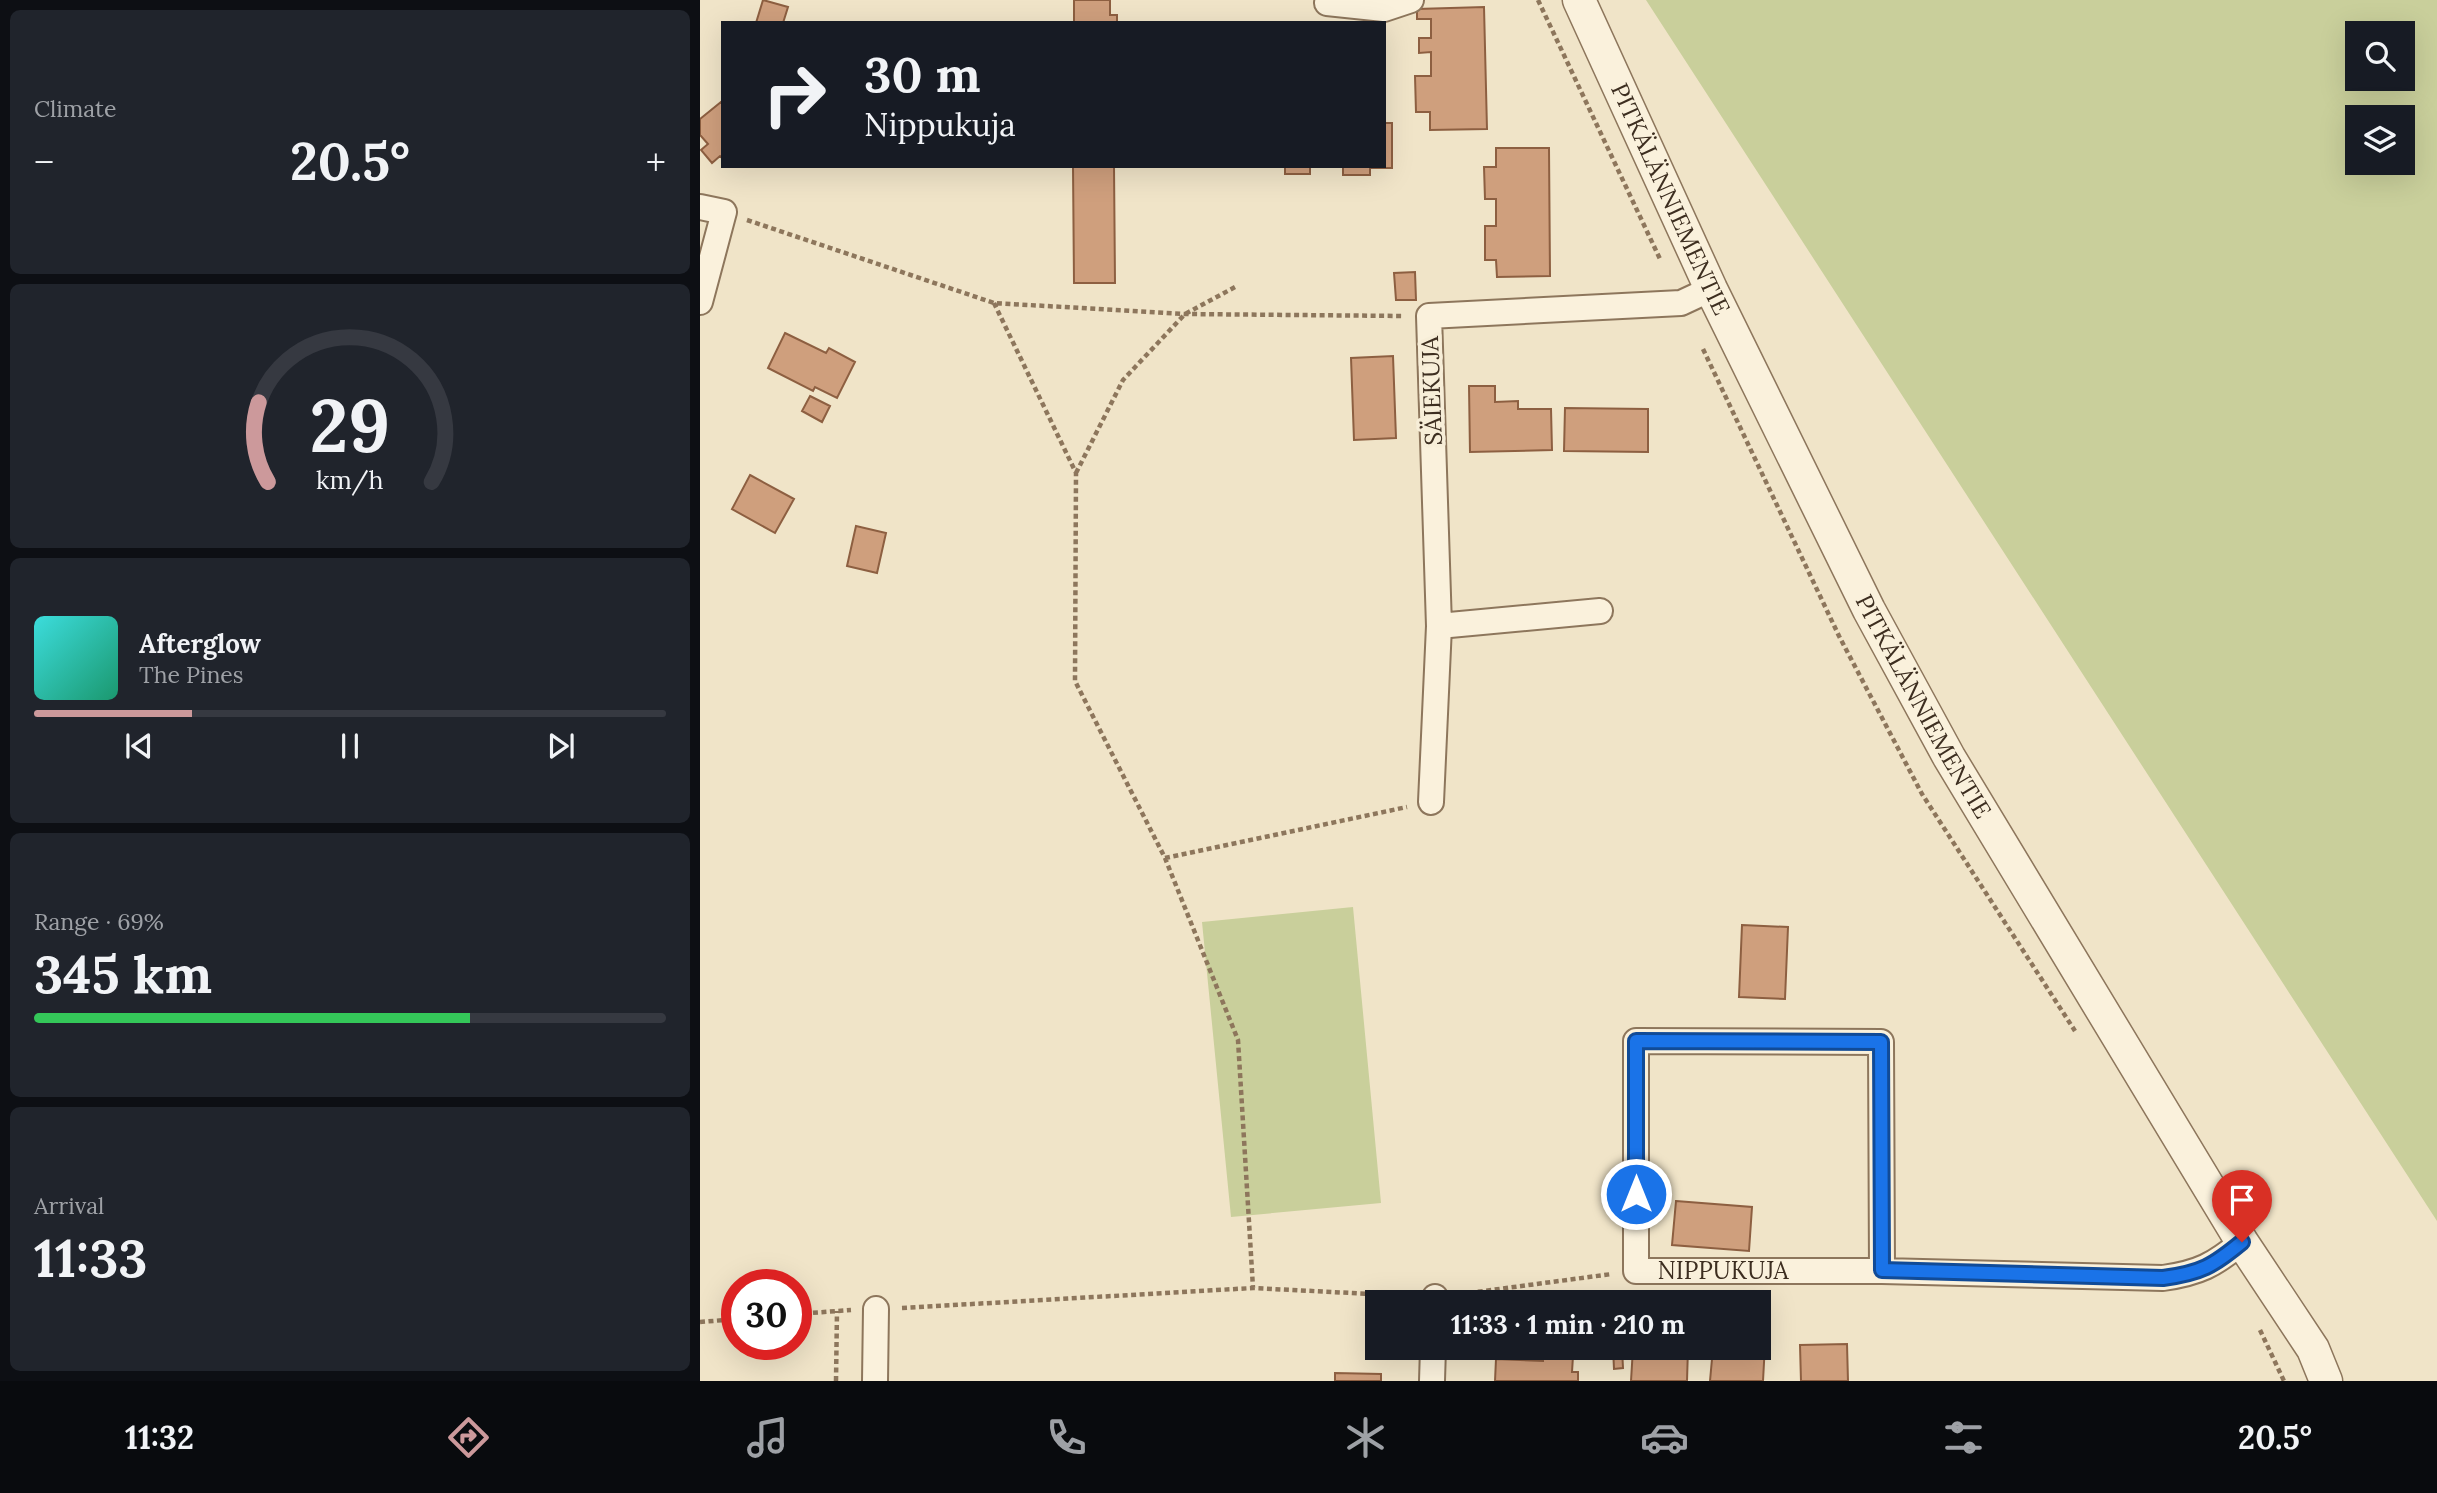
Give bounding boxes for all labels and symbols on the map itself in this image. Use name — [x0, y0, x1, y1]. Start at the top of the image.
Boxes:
street label: PITKÄLÄNNIEMENTIE — [1604, 78, 1737, 320]
street label: SÄIEKUJA — [1414, 335, 1449, 446]
street label: PITKÄLÄNNIEMENTIE — [1849, 589, 1998, 824]
position arrow — [1599, 1157, 1673, 1231]
pin — [2212, 1170, 2272, 1242]
street label: NIPPUKUJA — [1657, 1255, 1790, 1286]
speed limit sign: 30 — [721, 1269, 812, 1360]

